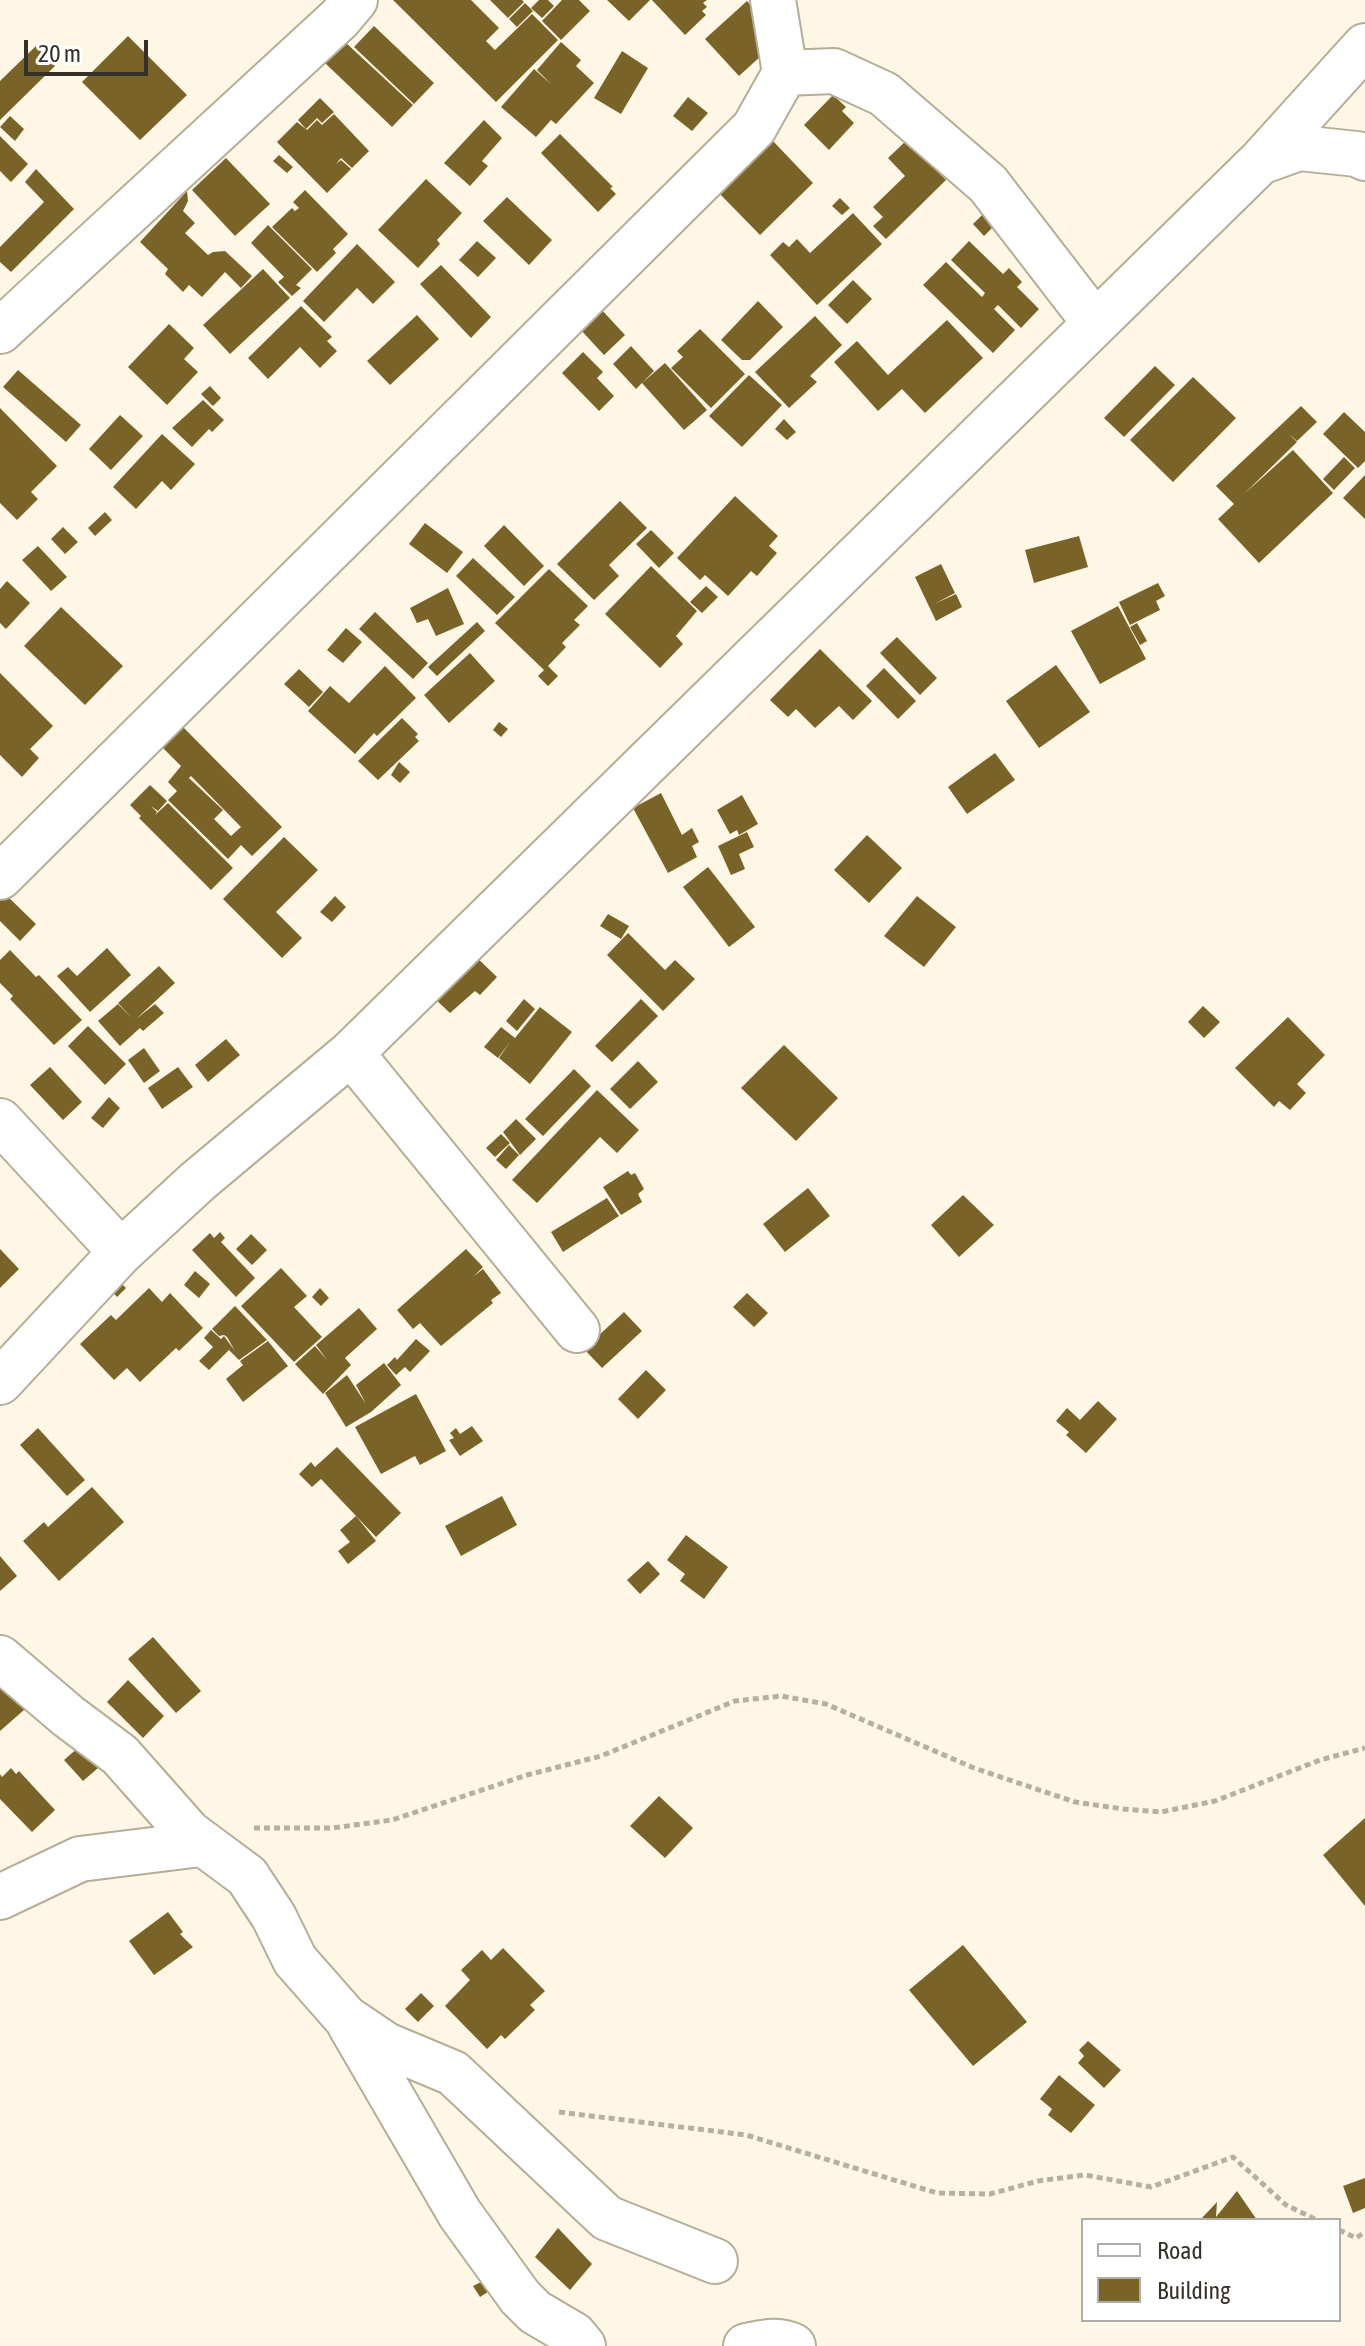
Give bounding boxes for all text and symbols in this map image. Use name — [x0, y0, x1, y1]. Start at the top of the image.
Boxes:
scale bar — [28, 24, 152, 74]
text: 20 m — [38, 40, 81, 67]
legend — [1081, 2218, 1341, 2322]
text: Road — [1157, 2237, 1203, 2264]
text: Building — [1157, 2277, 1230, 2304]

